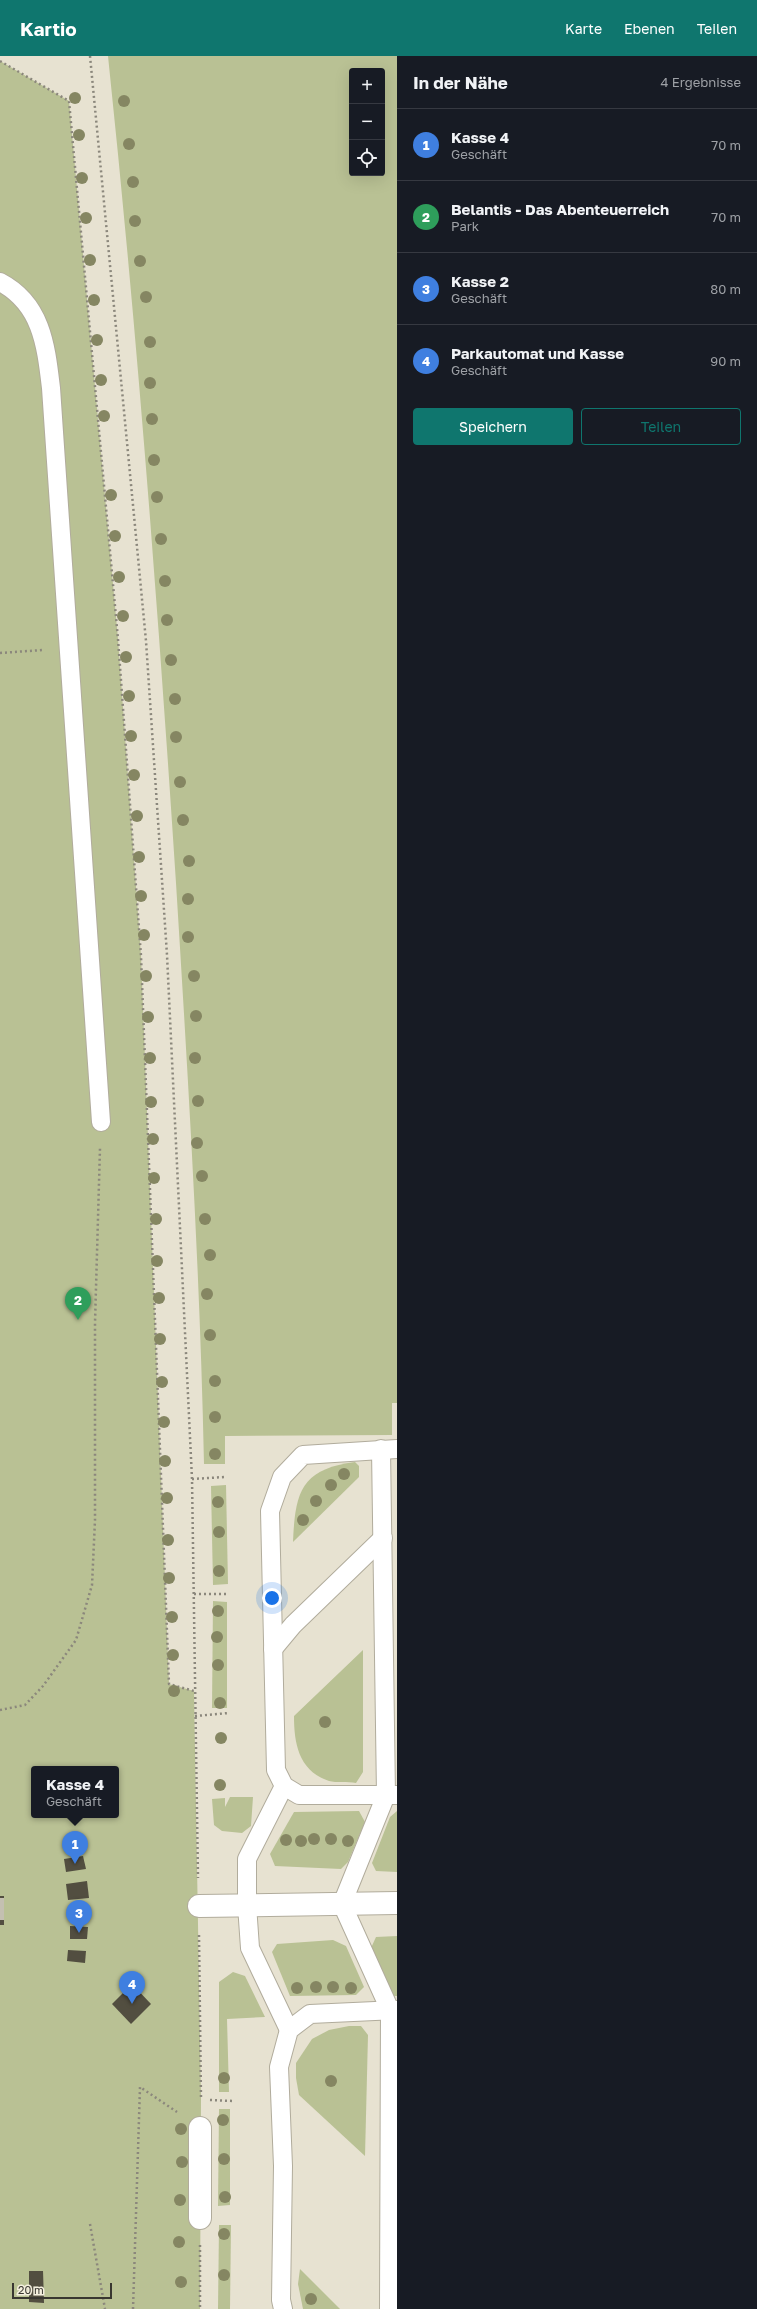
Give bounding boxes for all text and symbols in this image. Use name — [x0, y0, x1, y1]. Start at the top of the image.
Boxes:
text: Kartio — [20, 17, 77, 40]
text: Karte — [565, 20, 602, 37]
text: Ebenen — [624, 20, 675, 37]
text: Teilen — [697, 20, 737, 37]
map controls — [349, 68, 385, 176]
button: + — [349, 68, 385, 104]
text: In der Nähe — [413, 72, 508, 93]
text: 4 Ergebnisse — [661, 74, 741, 90]
button: − — [349, 104, 385, 140]
text: Kasse 4 — [451, 128, 509, 146]
text: 1 — [423, 137, 429, 153]
text: 70 m — [711, 137, 741, 153]
button: locate — [349, 140, 385, 176]
text: Geschäft — [451, 146, 507, 162]
text: Belantis - Das Abenteuerreich — [451, 200, 669, 218]
text: 2 — [422, 209, 430, 225]
text: 70 m — [711, 209, 741, 225]
text: Park — [451, 218, 479, 234]
text: Kasse 2 — [451, 272, 509, 290]
text: 3 — [422, 281, 430, 297]
text: 80 m — [710, 281, 741, 297]
text: Geschäft — [451, 290, 507, 306]
text: Parkautomat und Kasse — [451, 344, 624, 362]
text: 4 — [422, 353, 430, 369]
text: 90 m — [710, 353, 741, 369]
text: Geschäft — [451, 362, 507, 378]
button: Speichern — [413, 408, 573, 445]
button: Teilen — [581, 408, 741, 445]
pin: 2 — [65, 1287, 91, 1320]
your location — [262, 1588, 282, 1608]
popup — [31, 1766, 119, 1818]
text: Kasse 4 — [46, 1775, 104, 1793]
text: Geschäft — [46, 1793, 102, 1809]
pin: 1 — [62, 1831, 88, 1864]
pin: 3 — [66, 1900, 92, 1933]
pin: 4 — [119, 1971, 145, 2004]
scale bar — [12, 2281, 112, 2300]
text: 20 m — [18, 2283, 44, 2296]

